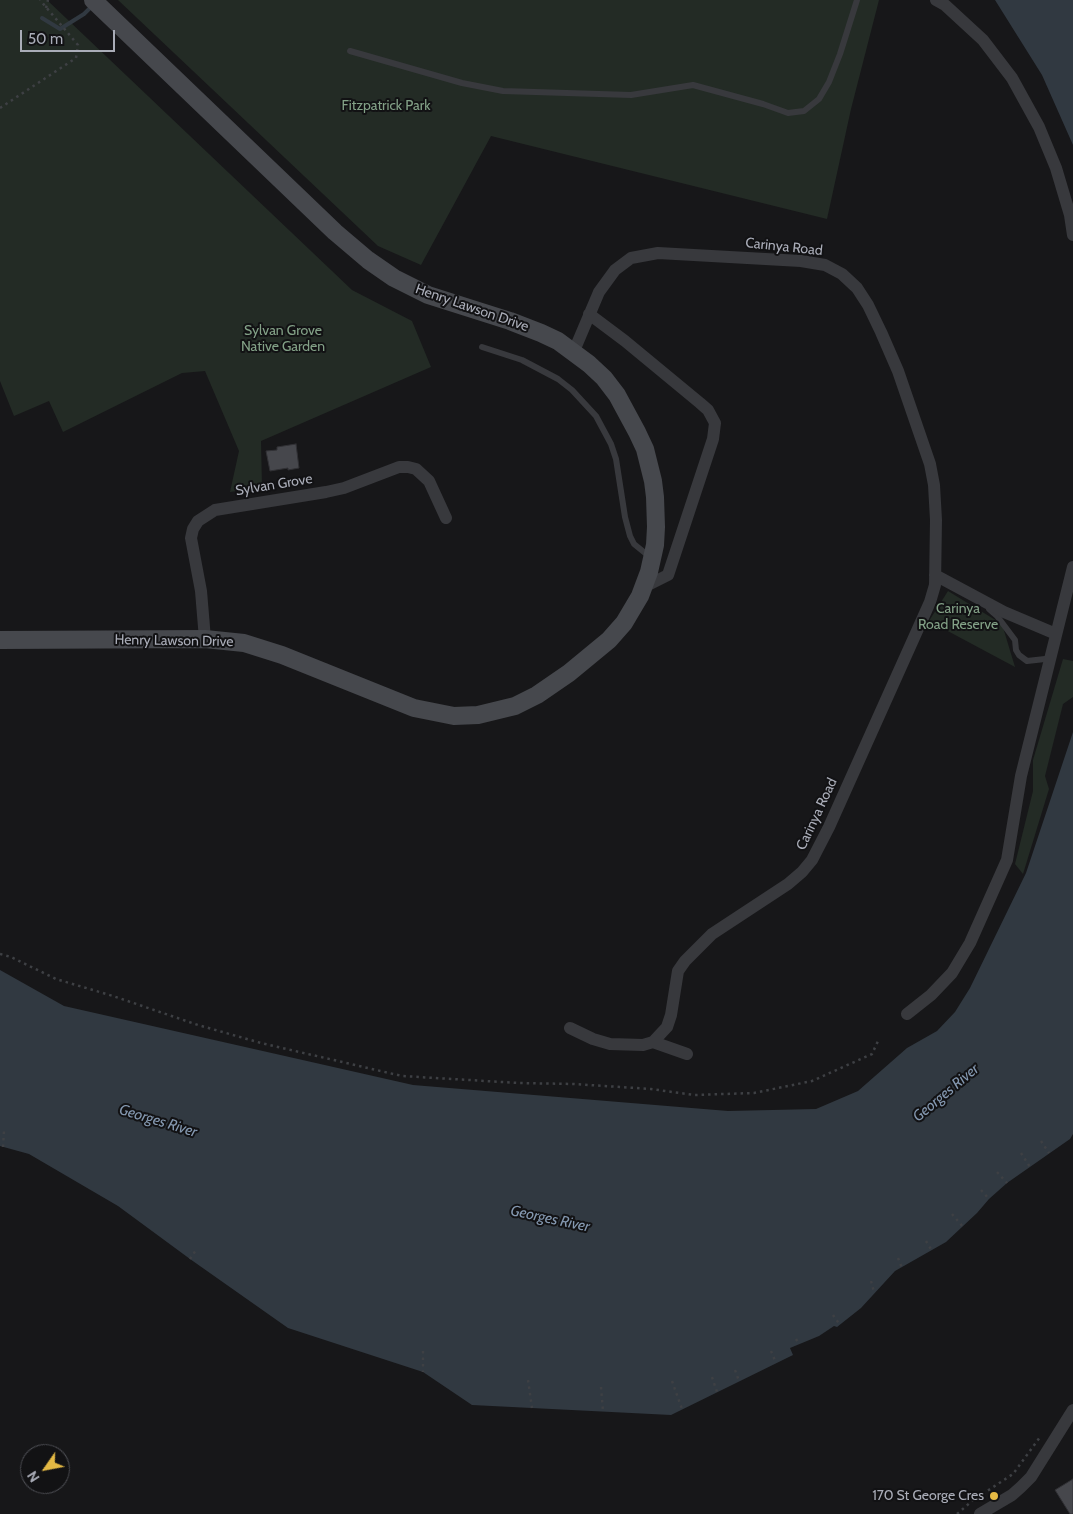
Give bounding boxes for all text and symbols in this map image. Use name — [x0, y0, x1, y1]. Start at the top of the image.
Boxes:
scale bar — [22, 20, 118, 52]
text: 50 m — [28, 30, 63, 48]
park label: Fitzpatrick Park — [342, 98, 430, 114]
street label: Carinya Road — [745, 235, 823, 259]
street label: Henry Lawson Drive — [413, 281, 531, 335]
park label: Sylvan Grove Native Garden — [241, 323, 325, 356]
street label: Sylvan Grove — [234, 471, 314, 499]
park label: Carinya Road Reserve — [918, 601, 998, 634]
street label: Henry Lawson Drive — [114, 632, 234, 650]
street label: Carinya Road — [793, 775, 841, 853]
water label: Georges River — [909, 1060, 983, 1126]
water label: Georges River — [117, 1101, 199, 1141]
water label: Georges River — [509, 1202, 591, 1236]
north arrow — [20, 1444, 70, 1494]
text: N — [23, 1468, 44, 1486]
place label: 170 St George Cres — [872, 1488, 984, 1504]
marker: 170 St George Cres — [988, 1490, 1000, 1502]

